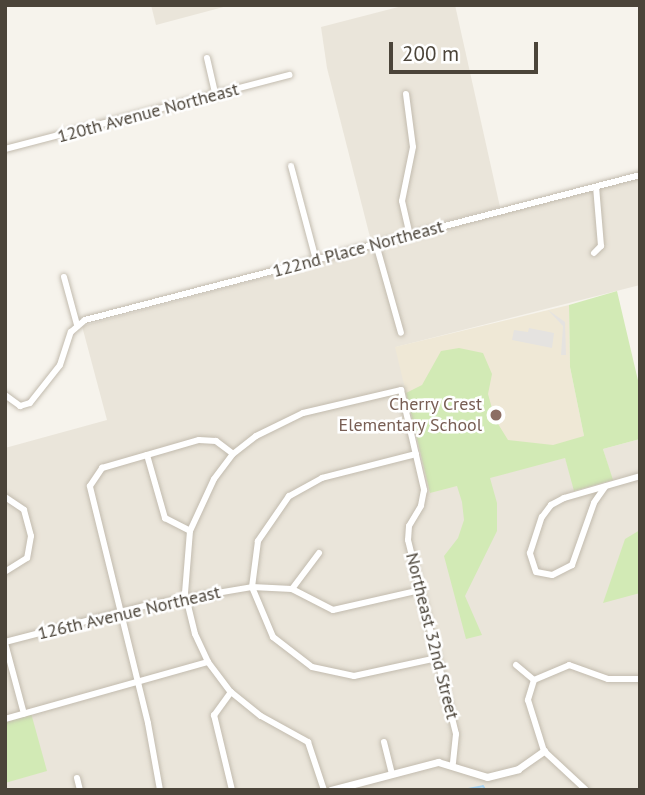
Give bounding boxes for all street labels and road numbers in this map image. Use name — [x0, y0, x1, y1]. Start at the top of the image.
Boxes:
street label: 120th Avenue Northeast — [55, 78, 241, 148]
street label: 122nd Place Northeast — [270, 216, 446, 282]
street label: Northeast 32nd Street — [401, 550, 463, 722]
street label: 126th Avenue Northeast — [35, 581, 223, 645]

